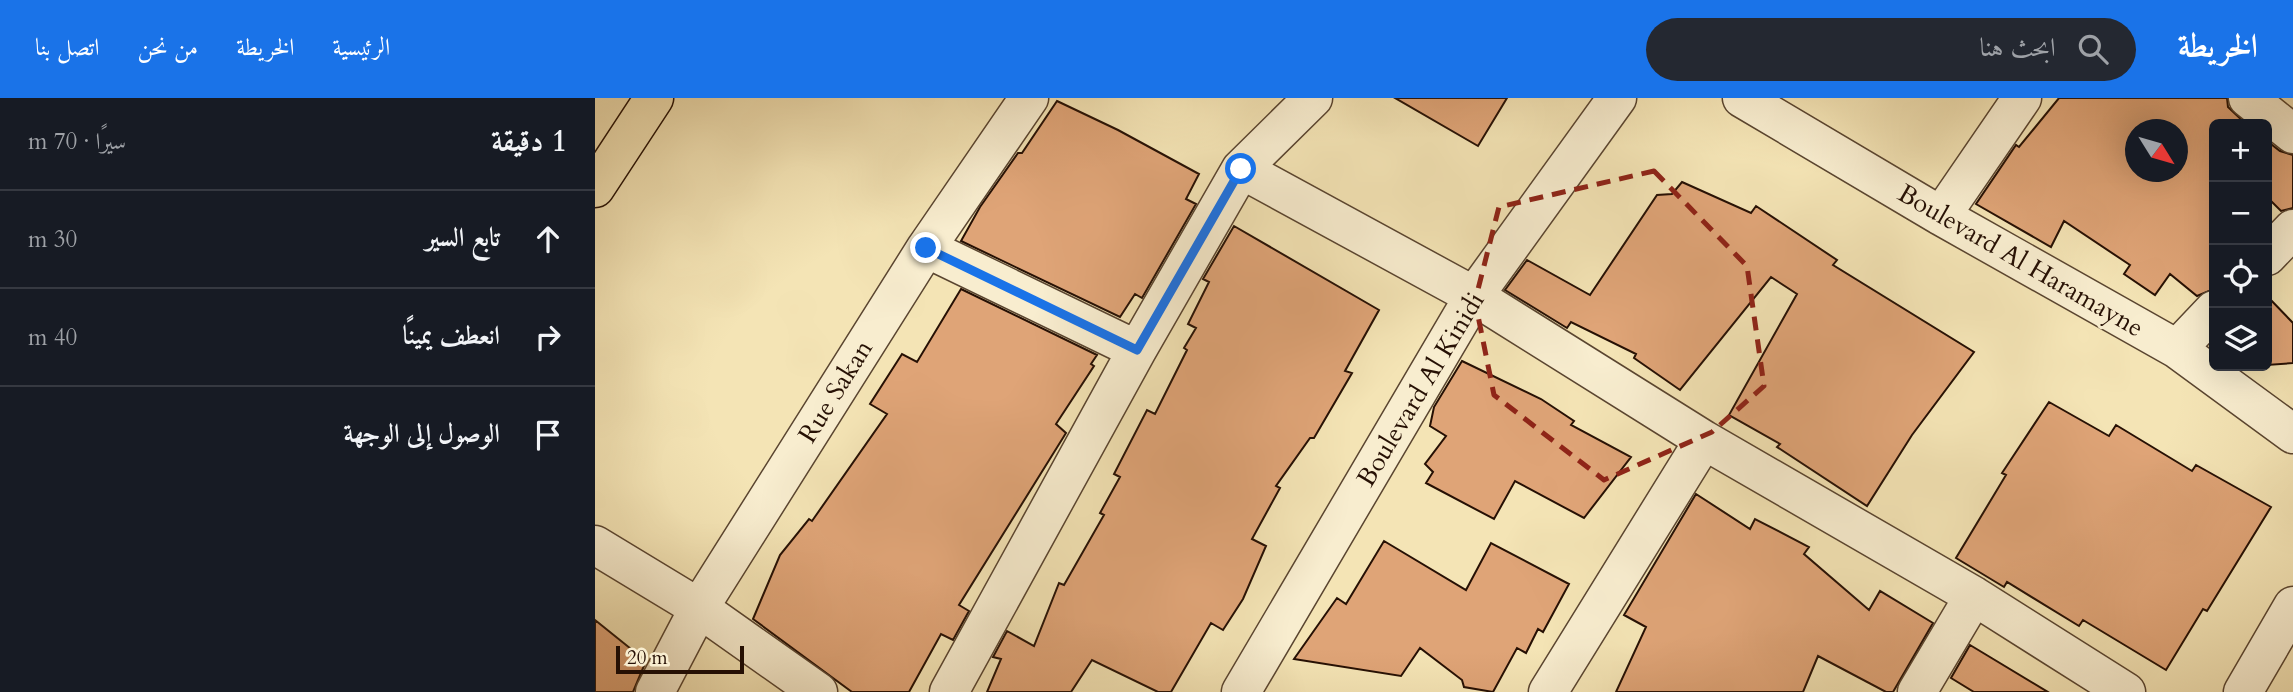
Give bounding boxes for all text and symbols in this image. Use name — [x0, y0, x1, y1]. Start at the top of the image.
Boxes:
search box — [1646, 18, 2136, 81]
text: الخريطة — [2178, 24, 2258, 69]
text: ابحث هنا — [1979, 30, 2056, 65]
icon: search — [2074, 30, 2112, 68]
text: اتصل بنا — [35, 31, 99, 64]
text: من نحن — [137, 31, 198, 64]
text: الخريطة — [236, 31, 295, 64]
text: الرئيسية — [333, 31, 390, 64]
north arrow — [2125, 119, 2188, 182]
map controls — [2209, 119, 2272, 371]
button: + — [2209, 119, 2272, 182]
text: 1 دقيقة — [491, 121, 567, 162]
text: سيرًا · 70 m — [28, 126, 126, 157]
route start — [1225, 153, 1256, 184]
street label: Boulevard Al Haramayne — [1891, 176, 2150, 345]
button: − — [2209, 182, 2272, 245]
text: تابع السير — [425, 220, 500, 255]
icon: ahead — [529, 220, 567, 258]
text: 30 m — [28, 224, 77, 255]
route end — [910, 232, 941, 263]
button: locate — [2209, 245, 2272, 308]
street label: Boulevard Al Kinidi — [1348, 285, 1492, 493]
button: layers — [2209, 308, 2272, 371]
text: انعطف يمينًا — [402, 318, 500, 353]
icon: right — [529, 318, 567, 356]
text: 40 m — [28, 322, 77, 353]
street label: Rue Sakan — [790, 333, 881, 449]
text: الوصول إلى الوجهة — [344, 416, 500, 451]
icon: arrive — [529, 416, 567, 454]
scale bar — [616, 643, 744, 675]
text: 20 m — [627, 645, 668, 671]

